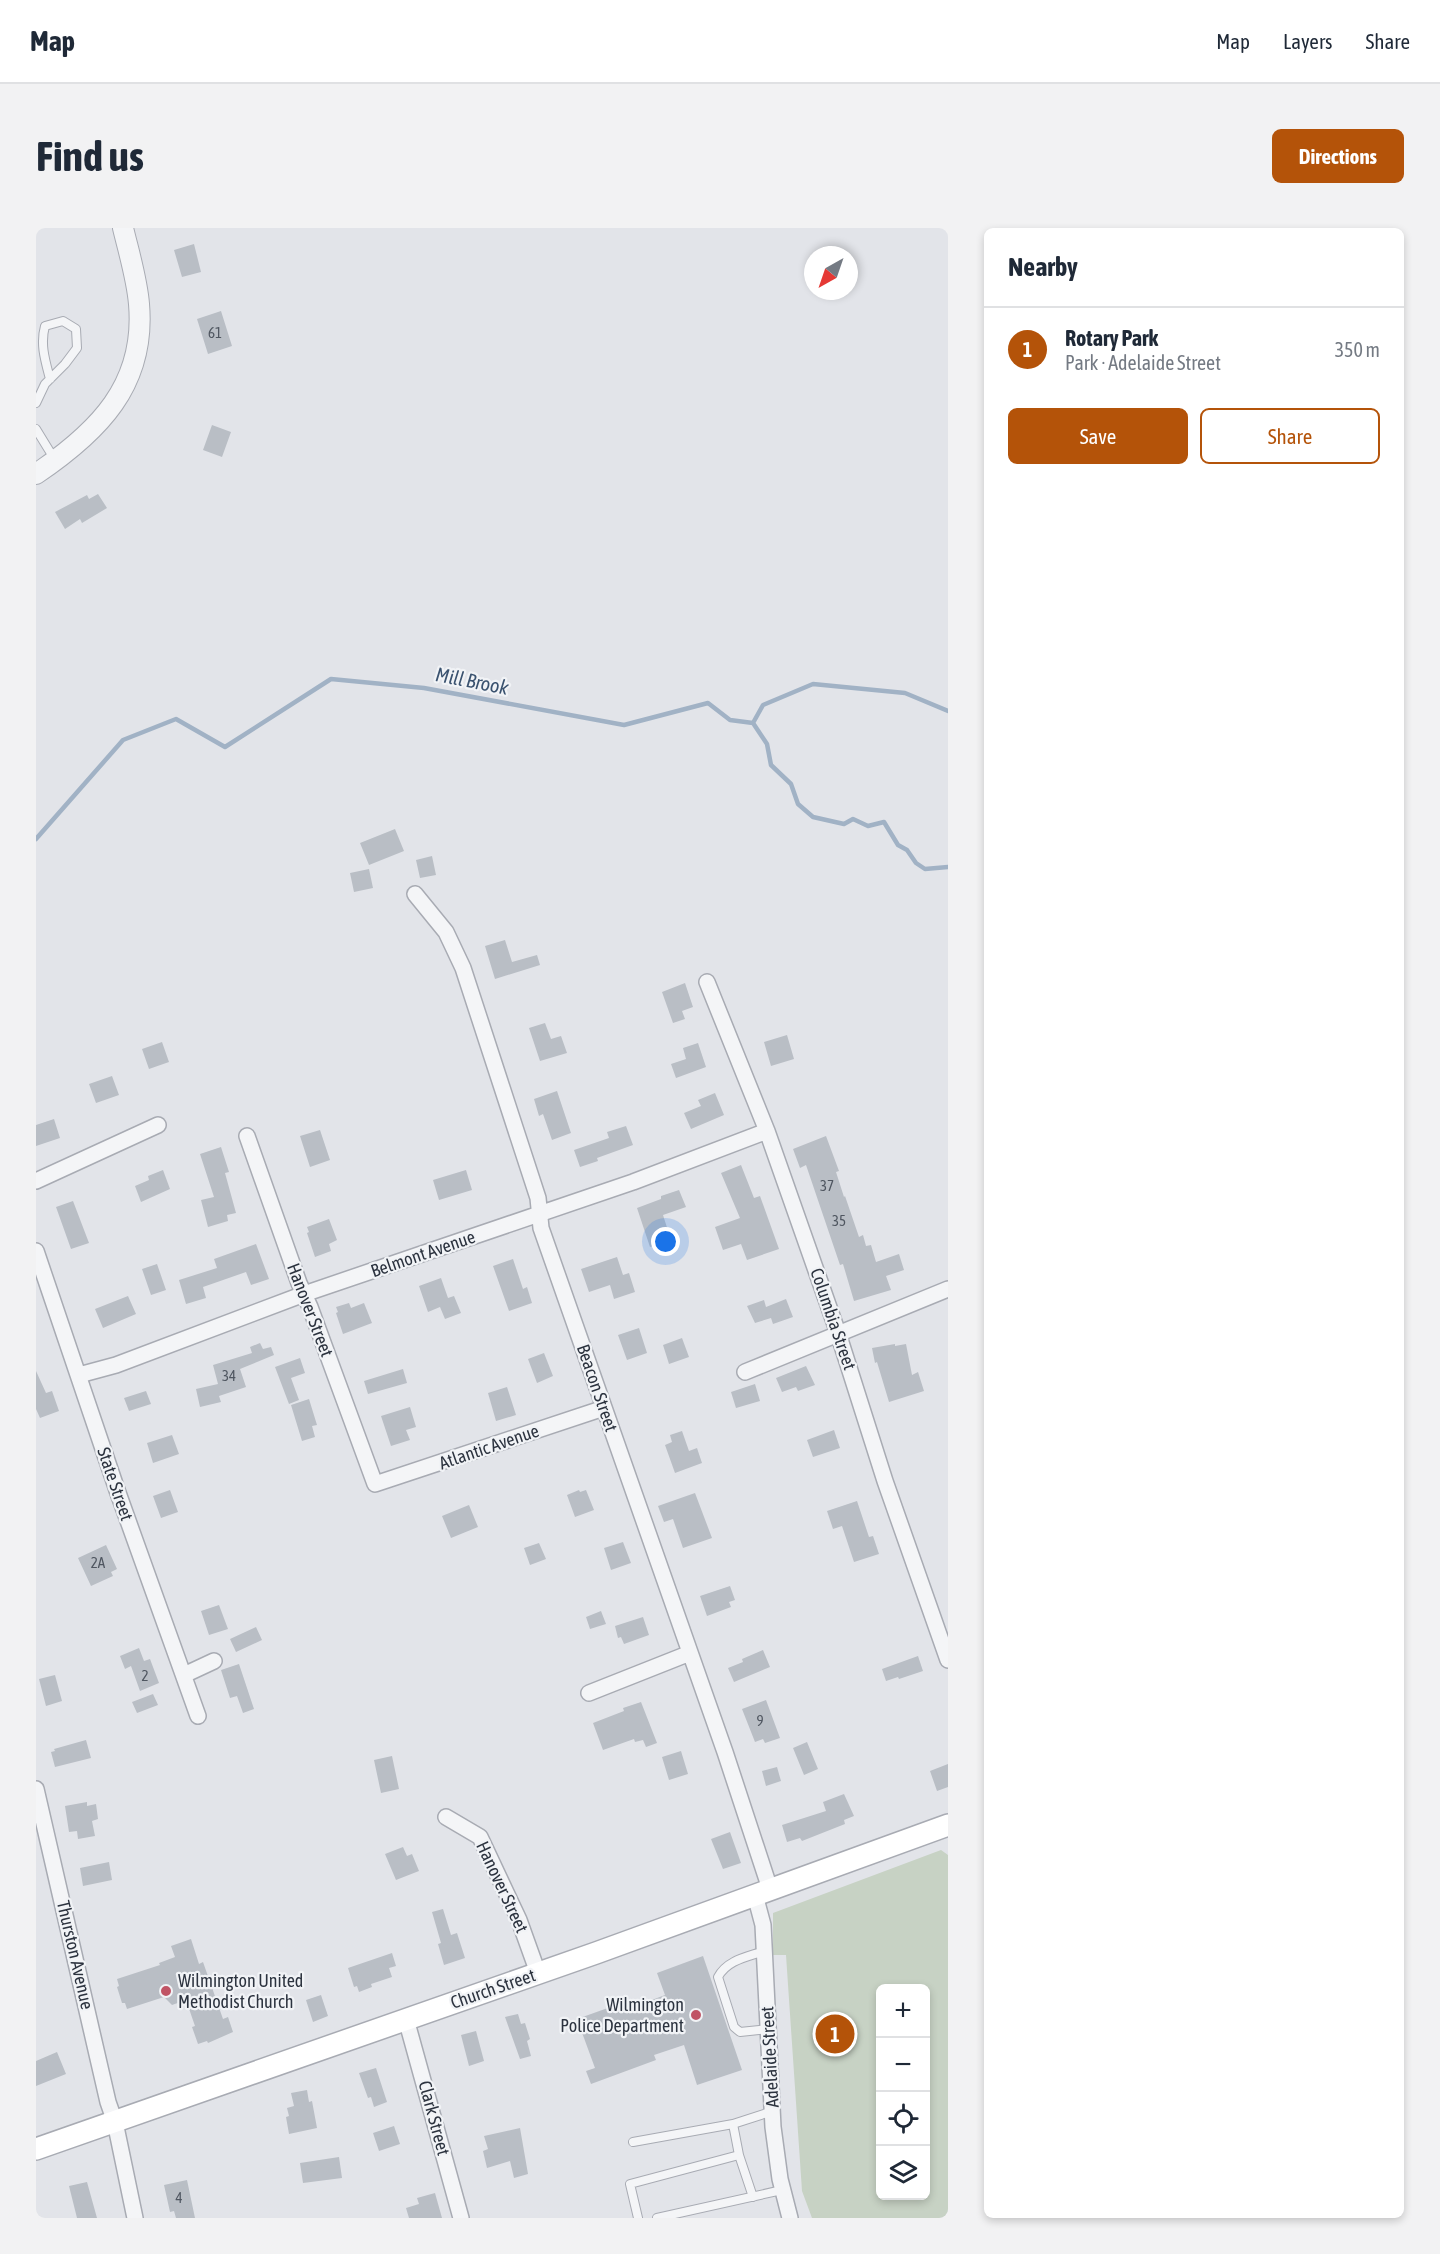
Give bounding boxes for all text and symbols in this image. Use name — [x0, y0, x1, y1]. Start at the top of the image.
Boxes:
text: Map — [30, 25, 75, 57]
text: Map — [1216, 29, 1250, 53]
text: Layers — [1283, 29, 1333, 53]
text: Share — [1366, 29, 1410, 53]
button: Directions — [1272, 129, 1404, 183]
text: Find us — [36, 132, 144, 180]
north arrow — [804, 246, 858, 300]
text: Nearby — [1008, 252, 1078, 282]
house number: 61 — [208, 324, 222, 341]
text: Rotary Park — [1065, 325, 1158, 351]
text: 1 — [1023, 338, 1032, 361]
text: 350 m — [1335, 338, 1380, 361]
text: Park · Adelaide Street — [1065, 351, 1221, 374]
button: Save — [1008, 408, 1188, 464]
button: Share — [1200, 408, 1380, 464]
water label: Mill Brook — [434, 662, 511, 699]
house number: 37 — [820, 1177, 834, 1194]
house number: 35 — [832, 1212, 846, 1229]
street label: Belmont Avenue — [368, 1226, 478, 1281]
your location — [651, 1227, 680, 1256]
street label: Hanover Street — [283, 1260, 338, 1360]
street label: Columbia Street — [806, 1265, 861, 1372]
street label: Beacon Street — [573, 1341, 622, 1434]
house number: 34 — [222, 1367, 236, 1384]
street label: Atlantic Avenue — [436, 1420, 541, 1473]
street label: State Street — [93, 1444, 138, 1523]
house number: 2A — [91, 1554, 106, 1571]
house number: 2 — [141, 1667, 149, 1684]
house number: 9 — [756, 1712, 764, 1729]
street label: Hanover Street — [472, 1838, 533, 1936]
street label: Thurston Avenue — [53, 1898, 98, 2011]
street label: Church Street — [448, 1964, 538, 2013]
place label: Wilmington United Methodist Church — [178, 1970, 303, 2012]
marker: Wilmington United Methodist Church — [159, 1984, 173, 1998]
map controls — [876, 1984, 930, 2200]
button: + — [876, 1984, 930, 2038]
place label: Wilmington Police Department — [560, 1994, 684, 2036]
street label: Adelaide Street — [756, 2006, 783, 2108]
marker: Wilmington Police Department — [689, 2008, 703, 2022]
pin: 1 — [816, 2012, 854, 2056]
button: − — [876, 2038, 930, 2092]
street label: Clark Street — [414, 2078, 455, 2158]
button: locate — [876, 2092, 930, 2146]
button: layers — [876, 2146, 930, 2200]
house number: 4 — [175, 2189, 183, 2206]

